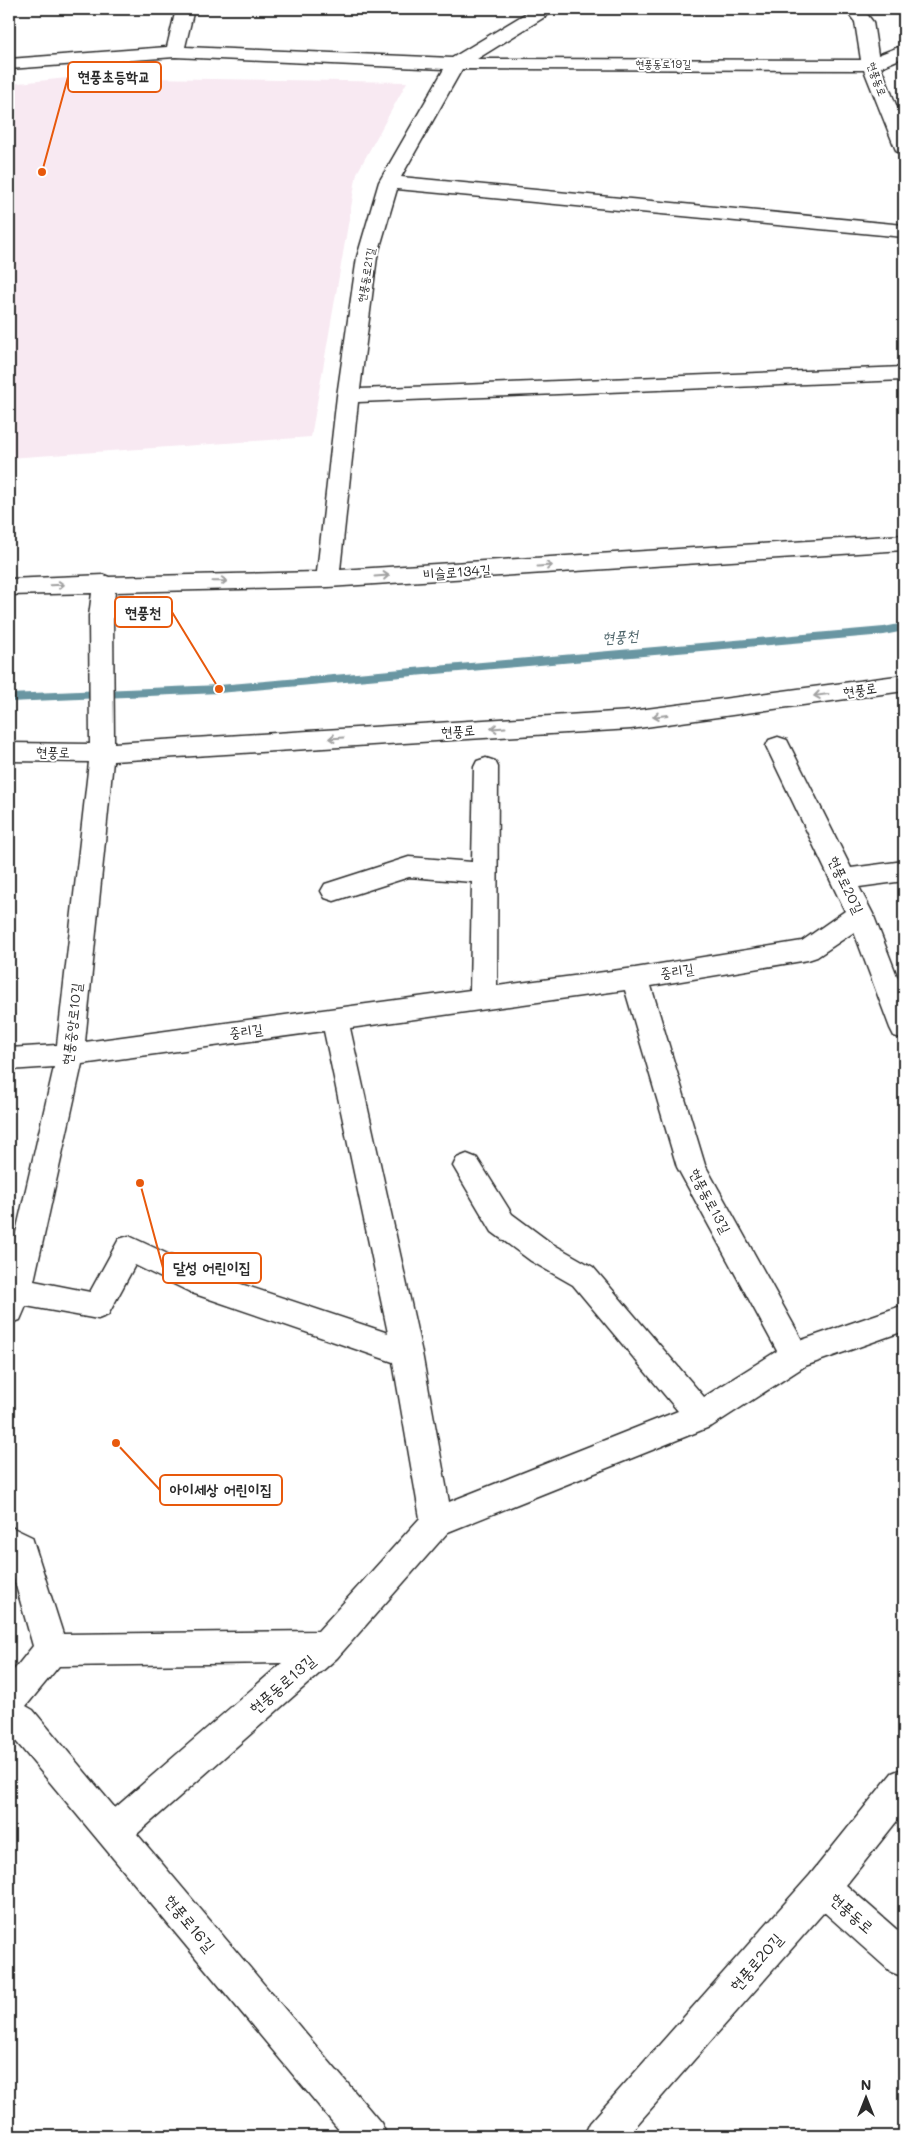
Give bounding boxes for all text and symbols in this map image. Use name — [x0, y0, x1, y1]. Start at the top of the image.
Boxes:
street label: 현풍동로19길 — [635, 56, 691, 71]
street label: 현풍동로 — [864, 60, 891, 98]
callout: 현풍초등학교 — [68, 62, 161, 92]
text: 현풍초등학교 — [78, 66, 150, 86]
street label: 현풍동로21길 — [353, 246, 378, 303]
street label: 비슬로134길 — [423, 560, 492, 583]
one-way arrow — [536, 562, 552, 571]
one-way arrow — [374, 572, 390, 581]
one-way arrow — [212, 577, 228, 586]
one-way arrow — [49, 580, 65, 590]
callout: 현풍천 — [115, 597, 172, 627]
text: 현풍천 — [125, 602, 161, 622]
water label: 현풍천 — [601, 624, 641, 648]
street label: 현풍로 — [842, 677, 878, 702]
one-way arrow — [814, 691, 830, 701]
one-way arrow — [653, 711, 669, 721]
street label: 현풍로 — [440, 720, 475, 741]
one-way arrow — [491, 724, 507, 733]
one-way arrow — [328, 734, 344, 743]
street label: 현풍로 — [36, 742, 70, 761]
street label: 현풍로20길 — [824, 853, 869, 917]
street label: 중리길 — [659, 958, 696, 983]
street label: 현풍중앙로10길 — [57, 981, 86, 1066]
street label: 중리길 — [228, 1019, 265, 1042]
street label: 현풍동로13길 — [685, 1165, 736, 1237]
callout: 달성 어린이집 — [163, 1253, 261, 1283]
text: 달성 어린이집 — [173, 1257, 251, 1277]
callout: 아이세상 어린이집 — [160, 1475, 282, 1505]
text: 아이세상 어린이집 — [169, 1479, 272, 1499]
street label: 현풍동로13길 — [244, 1649, 319, 1718]
street label: 현풍동로 — [826, 1888, 879, 1937]
street label: 현풍로16길 — [160, 1890, 220, 1956]
street label: 현풍로20길 — [725, 1928, 787, 1995]
north arrow — [840, 2072, 890, 2122]
text: N — [861, 2075, 871, 2094]

